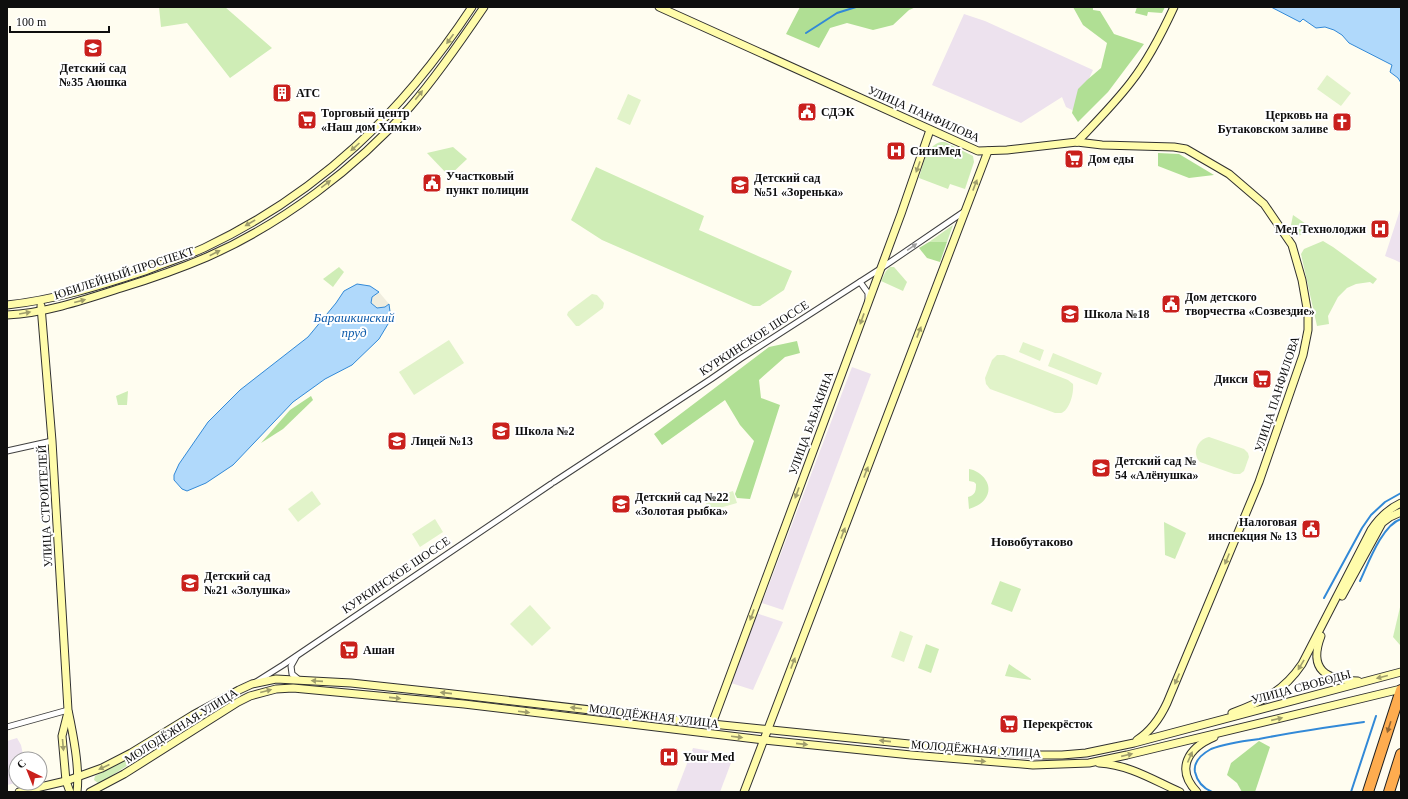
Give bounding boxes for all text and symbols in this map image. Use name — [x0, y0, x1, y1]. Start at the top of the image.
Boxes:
scale bar — [10, 8, 109, 34]
text: 100 m — [16, 15, 47, 29]
one-way arrow — [446, 34, 454, 45]
school or university icon: Детский сад №35 Аюшка — [82, 37, 104, 59]
place label: Детский сад №35 Аюшка — [59, 61, 127, 89]
building icon: АТС — [271, 82, 293, 104]
street label: УЛИЦА ПАНФИЛОВА — [866, 83, 982, 145]
place label: АТС — [296, 86, 320, 100]
one-way arrow — [415, 89, 423, 100]
public building icon: СДЭК — [796, 101, 818, 123]
place label: СДЭК — [821, 105, 855, 119]
place label: Торговый центр «Наш дом Химки» — [321, 106, 422, 134]
place label: Церковь на Бутаковском заливе — [1218, 108, 1329, 136]
supermarket icon: Торговый центр «Наш дом Химки» — [296, 109, 318, 131]
church icon: Церковь на Бутаковском заливе — [1331, 111, 1353, 133]
hospital icon: СитиМед — [885, 140, 907, 162]
one-way arrow — [351, 142, 360, 151]
place label: СитиМед — [910, 144, 961, 158]
supermarket icon: Дом еды — [1063, 148, 1085, 170]
place label: Дом еды — [1088, 152, 1134, 166]
one-way arrow — [914, 162, 920, 174]
place label: Участковый пункт полиции — [446, 169, 529, 197]
place label: Детский сад №51 «Зоренька» — [754, 171, 843, 199]
public building icon: Участковый пункт полиции — [421, 172, 443, 194]
school or university icon: Детский сад №51 «Зоренька» — [729, 174, 751, 196]
one-way arrow — [973, 178, 979, 190]
one-way arrow — [320, 180, 331, 189]
hospital icon: Мед Технолоджи — [1369, 218, 1391, 240]
one-way arrow — [244, 220, 256, 227]
place label: Мед Технолоджи — [1275, 222, 1366, 236]
one-way arrow — [907, 243, 917, 251]
street label: ЮБИЛЕЙНЫЙ ПРОСПЕКТ — [52, 244, 196, 302]
one-way arrow — [210, 250, 221, 256]
place label: Дом детского творчества «Созвездие» — [1185, 290, 1315, 318]
public building icon: Дом детского творчества «Созвездие» — [1160, 293, 1182, 315]
street label: КУРКИНСКОЕ ШОССЕ — [697, 297, 811, 379]
one-way arrow — [74, 298, 86, 304]
school or university icon: Школа №18 — [1059, 303, 1081, 325]
place label: Школа №18 — [1084, 307, 1150, 321]
one-way arrow — [18, 310, 31, 316]
water label: Барашкинский пруд — [313, 310, 395, 340]
one-way arrow — [858, 313, 864, 325]
one-way arrow — [917, 326, 923, 338]
street label: УЛИЦА ПАНФИЛОВА — [1252, 334, 1302, 454]
supermarket icon: Дикси — [1251, 368, 1273, 390]
street label: УЛИЦА БАБАКИНА — [786, 369, 836, 477]
place label: Дикси — [1214, 372, 1248, 386]
school or university icon: Школа №2 — [490, 420, 512, 442]
place label: Школа №2 — [515, 424, 575, 438]
school or university icon: Лицей №13 — [386, 430, 408, 452]
place label: Лицей №13 — [411, 434, 473, 448]
street label: УЛИЦА СТРОИТЕЛЕЙ — [35, 444, 55, 567]
place label: Детский сад № 54 «Алёнушка» — [1115, 454, 1199, 482]
school or university icon: Детский сад № 54 «Алёнушка» — [1090, 457, 1112, 479]
one-way arrow — [863, 465, 869, 477]
one-way arrow — [793, 488, 799, 500]
place label: Детский сад №22 «Золотая рыбка» — [635, 490, 728, 518]
school or university icon: Детский сад №22 «Золотая рыбка» — [610, 493, 632, 515]
place label: Налоговая инспекция № 13 — [1208, 515, 1298, 543]
public building icon: Налоговая инспекция № 13 — [1300, 518, 1322, 540]
one-way arrow — [840, 526, 846, 538]
street label: КУРКИНСКОЕ ШОССЕ — [339, 534, 453, 616]
district label: Новобутаково — [991, 534, 1073, 549]
one-way arrow — [1224, 553, 1230, 565]
place label: Детский сад №21 «Золушка» — [204, 569, 291, 597]
school or university icon: Детский сад №21 «Золушка» — [179, 572, 201, 594]
one-way arrow — [748, 610, 754, 622]
supermarket icon: Ашан — [338, 639, 360, 661]
place label: Ашан — [363, 643, 395, 657]
one-way arrow — [791, 657, 797, 669]
one-way arrow — [1297, 660, 1305, 670]
street label: УЛИЦА СВОБОДЫ — [1250, 667, 1353, 707]
one-way arrow — [1174, 673, 1180, 685]
one-way arrow — [1376, 674, 1388, 680]
one-way arrow — [311, 677, 323, 684]
street label: МОЛОДЁЖНАЯ УЛИЦА — [122, 685, 240, 767]
one-way arrow — [260, 688, 272, 694]
one-way arrow — [440, 690, 452, 697]
one-way arrow — [389, 694, 401, 701]
street label: МОЛОДЁЖНАЯ УЛИЦА — [588, 701, 720, 731]
one-way arrow — [570, 704, 582, 711]
one-way arrow — [518, 708, 530, 715]
supermarket icon: Перекрёсток — [998, 713, 1020, 735]
one-way arrow — [1271, 716, 1283, 722]
place label: Перекрёсток — [1023, 717, 1093, 731]
one-way arrow — [1386, 722, 1392, 734]
one-way arrow — [731, 734, 743, 740]
street label: МОЛОДЁЖНАЯ УЛИЦА — [910, 737, 1042, 761]
one-way arrow — [879, 738, 891, 745]
one-way arrow — [59, 739, 66, 751]
one-way arrow — [796, 741, 808, 748]
hospital icon: Your Med — [658, 746, 680, 768]
place label: Your Med — [683, 750, 735, 764]
north arrow — [8, 751, 48, 791]
one-way arrow — [1121, 751, 1133, 757]
one-way arrow — [1187, 751, 1193, 763]
text: С — [14, 757, 28, 771]
one-way arrow — [974, 757, 986, 764]
one-way arrow — [98, 764, 109, 770]

